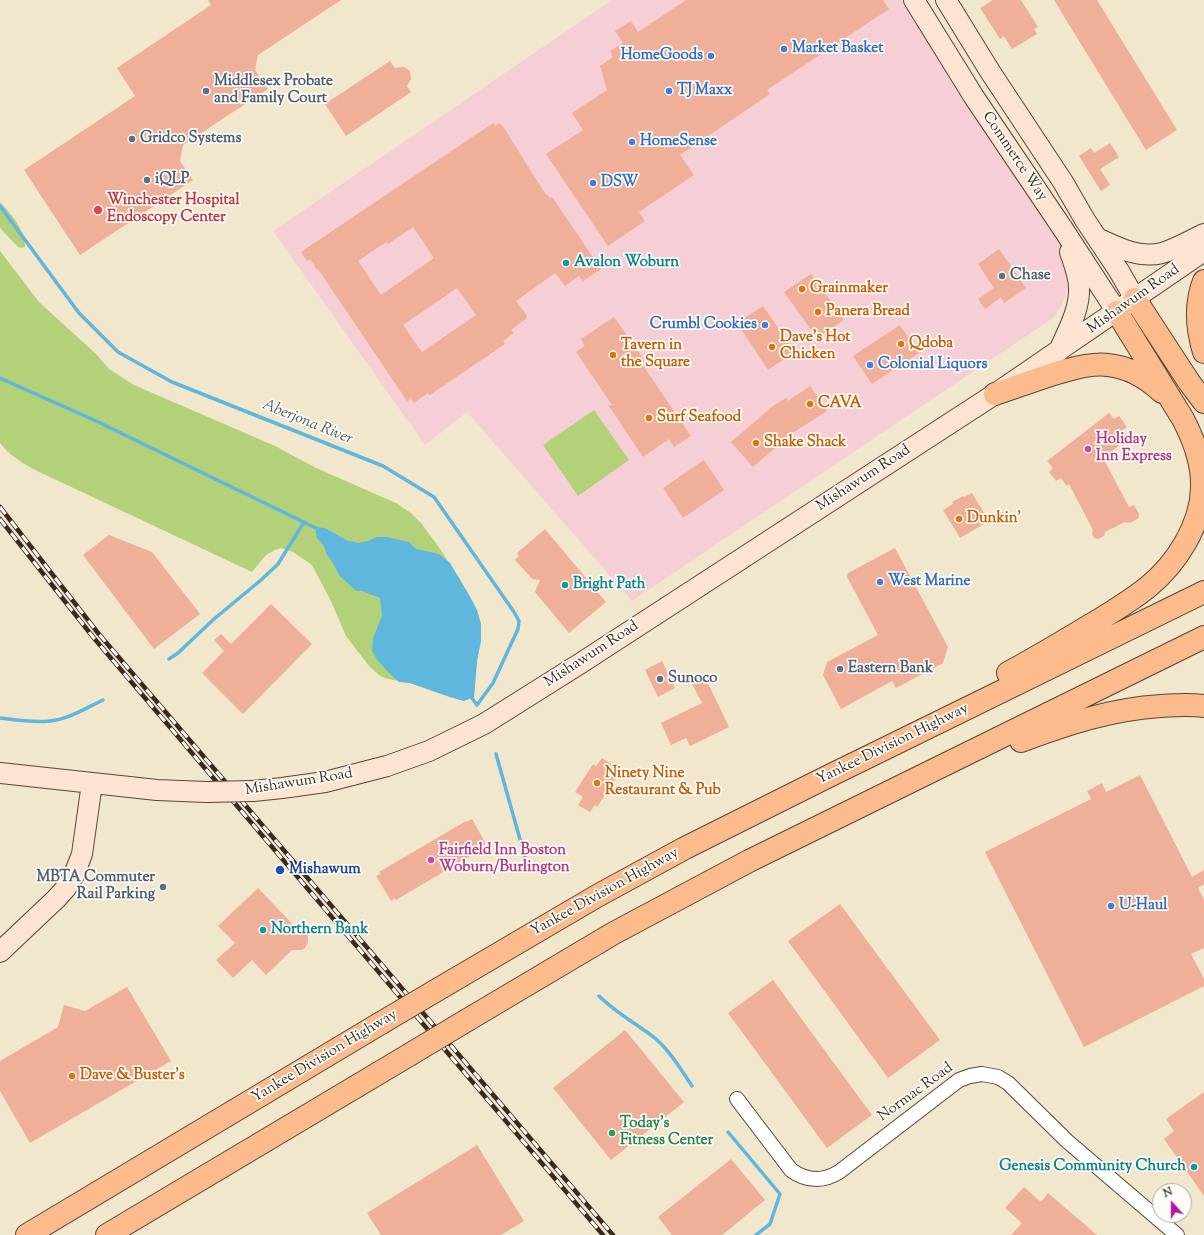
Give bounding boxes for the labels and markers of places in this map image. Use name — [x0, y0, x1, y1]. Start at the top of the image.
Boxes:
place label: Market Basket — [792, 40, 883, 58]
marker: Market Basket — [779, 44, 789, 54]
place label: HomeGoods — [621, 47, 703, 65]
marker: HomeGoods — [706, 51, 716, 61]
place label: Middlesex Probate and Family Court — [214, 73, 333, 108]
place label: TJ Maxx — [677, 82, 732, 100]
marker: Middlesex Probate and Family Court — [201, 86, 211, 96]
marker: TJ Maxx — [664, 86, 674, 96]
place label: Gridco Systems — [140, 130, 241, 148]
place label: HomeSense — [640, 133, 717, 151]
marker: Gridco Systems — [127, 134, 137, 144]
marker: HomeSense — [627, 137, 637, 147]
place label: iQLP — [155, 171, 189, 189]
place label: DSW — [601, 174, 638, 192]
marker: iQLP — [142, 175, 152, 185]
marker: DSW — [588, 178, 598, 188]
place label: Winchester Hospital Endoscopy Center — [107, 192, 240, 227]
marker: Winchester Hospital Endoscopy Center — [92, 204, 104, 216]
place label: Avalon Woburn — [574, 254, 679, 272]
marker: Avalon Woburn — [561, 258, 571, 268]
place label: Chase — [1010, 267, 1051, 285]
marker: Chase — [997, 271, 1007, 281]
place label: Grainmaker — [810, 280, 888, 298]
marker: Grainmaker — [797, 284, 807, 294]
place label: Panera Bread — [826, 303, 910, 321]
marker: Panera Bread — [813, 307, 823, 317]
place label: Crumbl Cookies — [650, 316, 757, 334]
marker: Crumbl Cookies — [760, 320, 770, 330]
place label: Dave's Hot Chicken — [780, 329, 850, 364]
place label: Qdoba — [909, 335, 953, 353]
place label: Tavern in the Square — [621, 337, 690, 372]
marker: Qdoba — [896, 339, 906, 349]
marker: Dave's Hot Chicken — [767, 342, 777, 352]
marker: Tavern in the Square — [608, 350, 618, 360]
place label: Colonial Liquors — [878, 356, 987, 374]
marker: Colonial Liquors — [865, 360, 875, 370]
place label: CAVA — [818, 395, 862, 413]
marker: CAVA — [805, 399, 815, 409]
place label: Surf Seafood — [657, 409, 741, 427]
marker: Surf Seafood — [644, 413, 654, 423]
place label: Holiday Inn Express — [1096, 431, 1172, 466]
place label: Shake Shack — [764, 434, 846, 452]
marker: Shake Shack — [751, 438, 761, 448]
marker: Holiday Inn Express — [1083, 444, 1093, 454]
place label: Dunkin' — [967, 510, 1021, 528]
marker: Dunkin' — [954, 514, 964, 524]
place label: West Marine — [888, 573, 970, 591]
place label: Bright Path — [573, 576, 646, 594]
marker: West Marine — [875, 577, 885, 587]
marker: Bright Path — [560, 580, 570, 590]
place label: Eastern Bank — [848, 660, 933, 678]
marker: Eastern Bank — [835, 664, 845, 674]
place label: Sunoco — [668, 670, 717, 688]
marker: Sunoco — [655, 674, 665, 684]
place label: Ninety Nine Restaurant & Pub — [605, 765, 721, 800]
marker: Ninety Nine Restaurant & Pub — [592, 778, 602, 788]
place label: Fairfield Inn Boston Woburn/Burlington — [439, 842, 570, 877]
marker: Fairfield Inn Boston Woburn/Burlington — [426, 855, 436, 865]
place label: Mishawum — [289, 861, 361, 879]
marker: Mishawum — [274, 864, 286, 876]
place label: MBTA Commuter Rail Parking — [36, 869, 155, 904]
marker: MBTA Commuter Rail Parking — [158, 882, 168, 892]
place label: U-Haul — [1119, 897, 1167, 915]
marker: U-Haul — [1106, 901, 1116, 911]
place label: Northern Bank — [271, 921, 368, 939]
marker: Northern Bank — [258, 925, 268, 935]
place label: Dave & Buster's — [80, 1067, 185, 1085]
marker: Dave & Buster's — [67, 1071, 77, 1081]
place label: Today's Fitness Center — [620, 1115, 713, 1150]
marker: Today's Fitness Center — [607, 1128, 617, 1138]
place label: Genesis Community Church — [999, 1158, 1186, 1176]
marker: Genesis Community Church — [1189, 1162, 1199, 1172]

